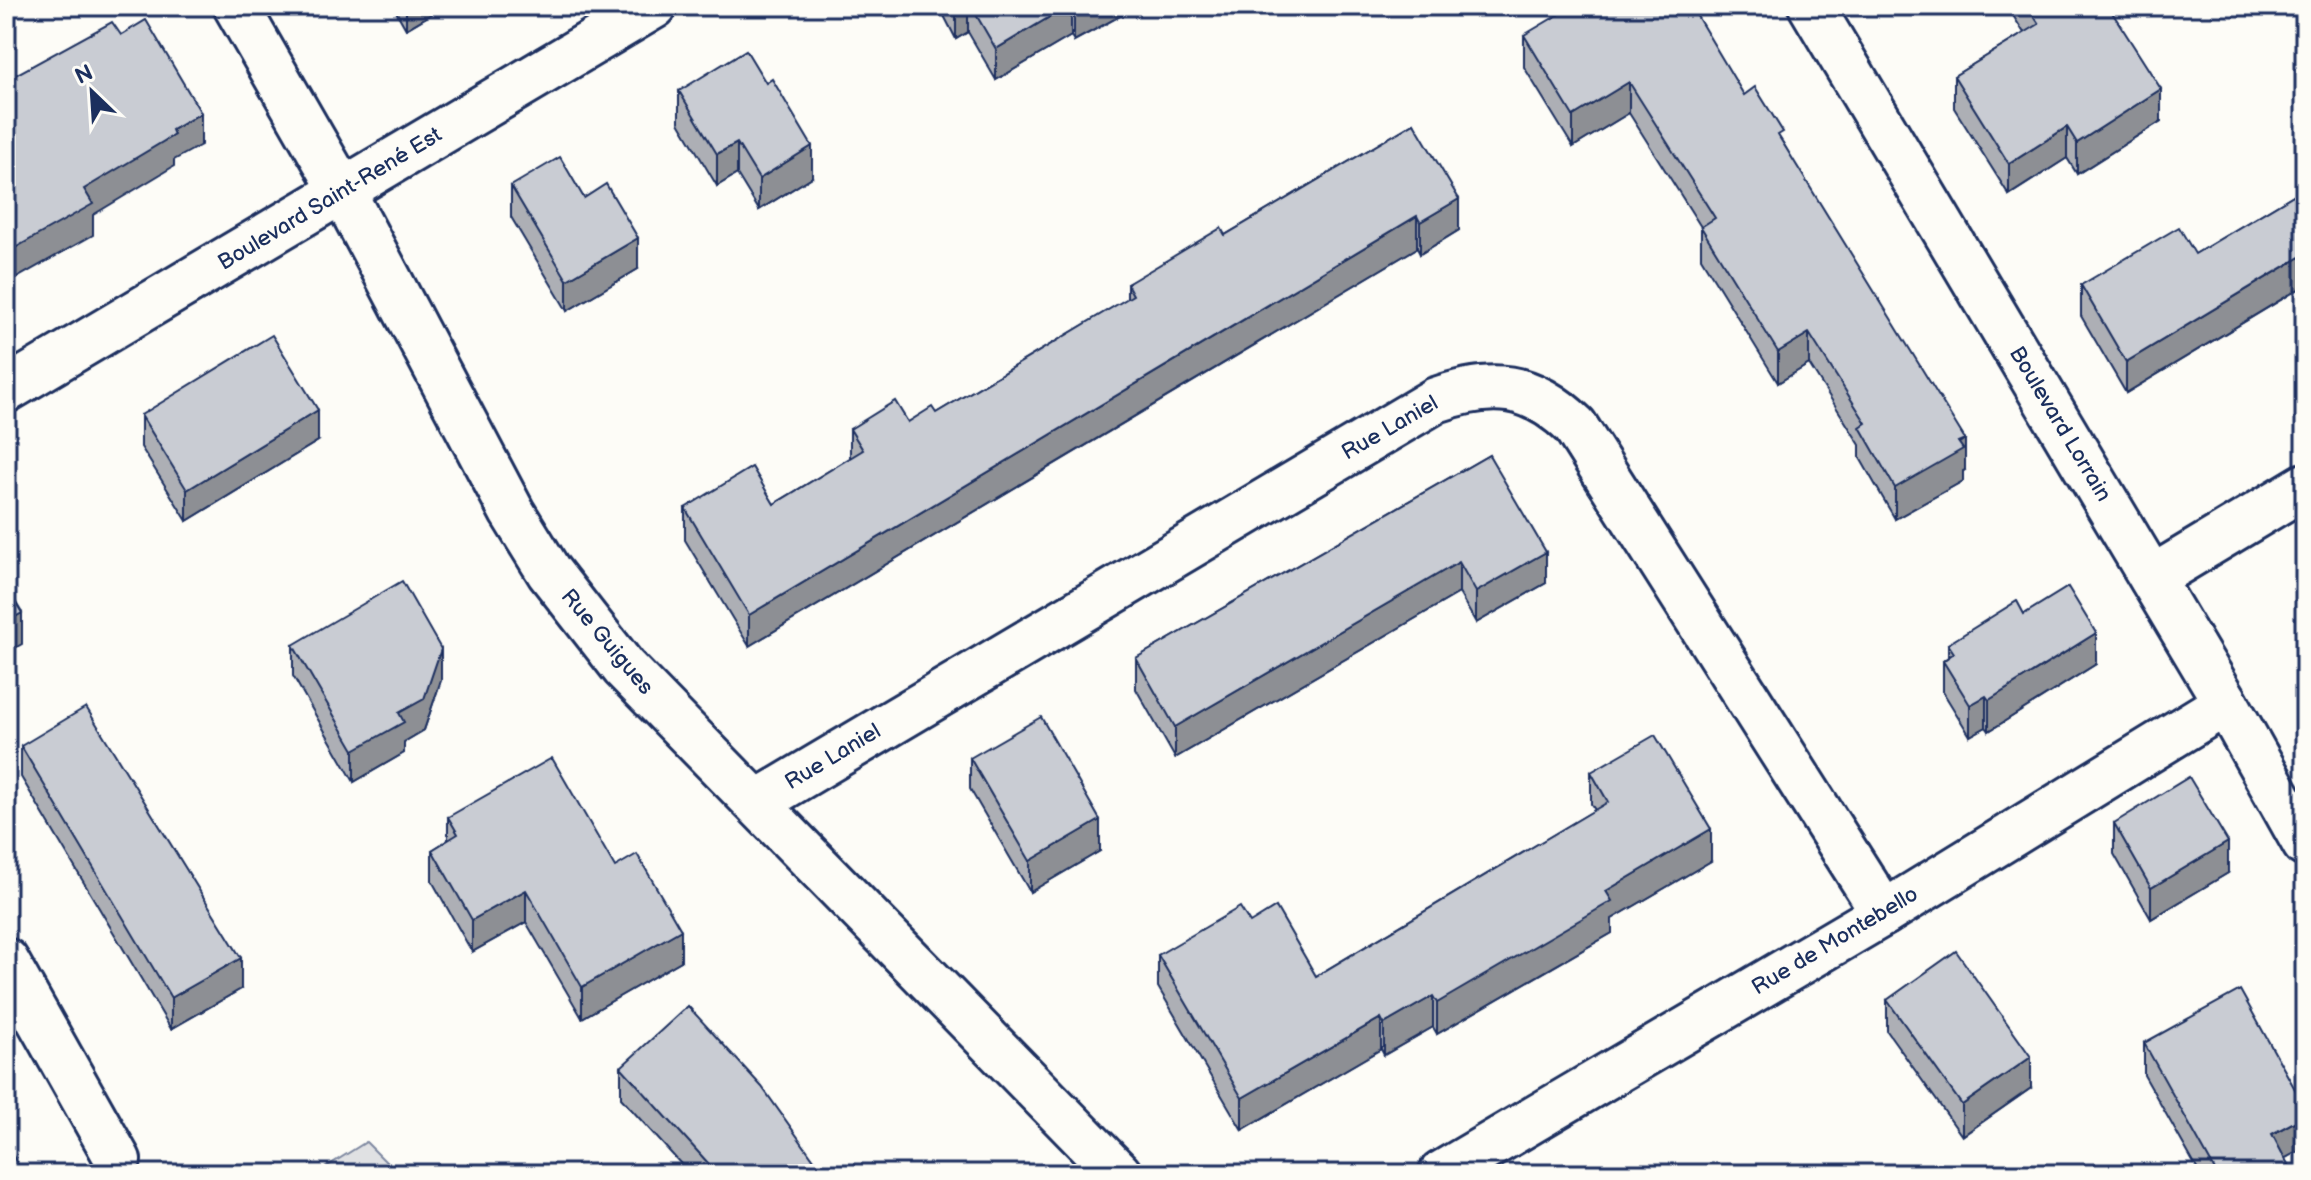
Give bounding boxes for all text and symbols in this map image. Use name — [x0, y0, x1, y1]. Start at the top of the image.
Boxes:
north arrow — [52, 52, 132, 132]
text: N — [71, 60, 97, 91]
street label: Boulevard Saint-René Est — [213, 121, 447, 277]
street label: Boulevard Lorrain — [2003, 342, 2117, 506]
street label: Rue Laniel — [1337, 390, 1443, 466]
street label: Rue Guigues — [555, 584, 659, 700]
street label: Rue Laniel — [780, 718, 886, 796]
street label: Rue de Montebello — [1747, 881, 1923, 1001]

